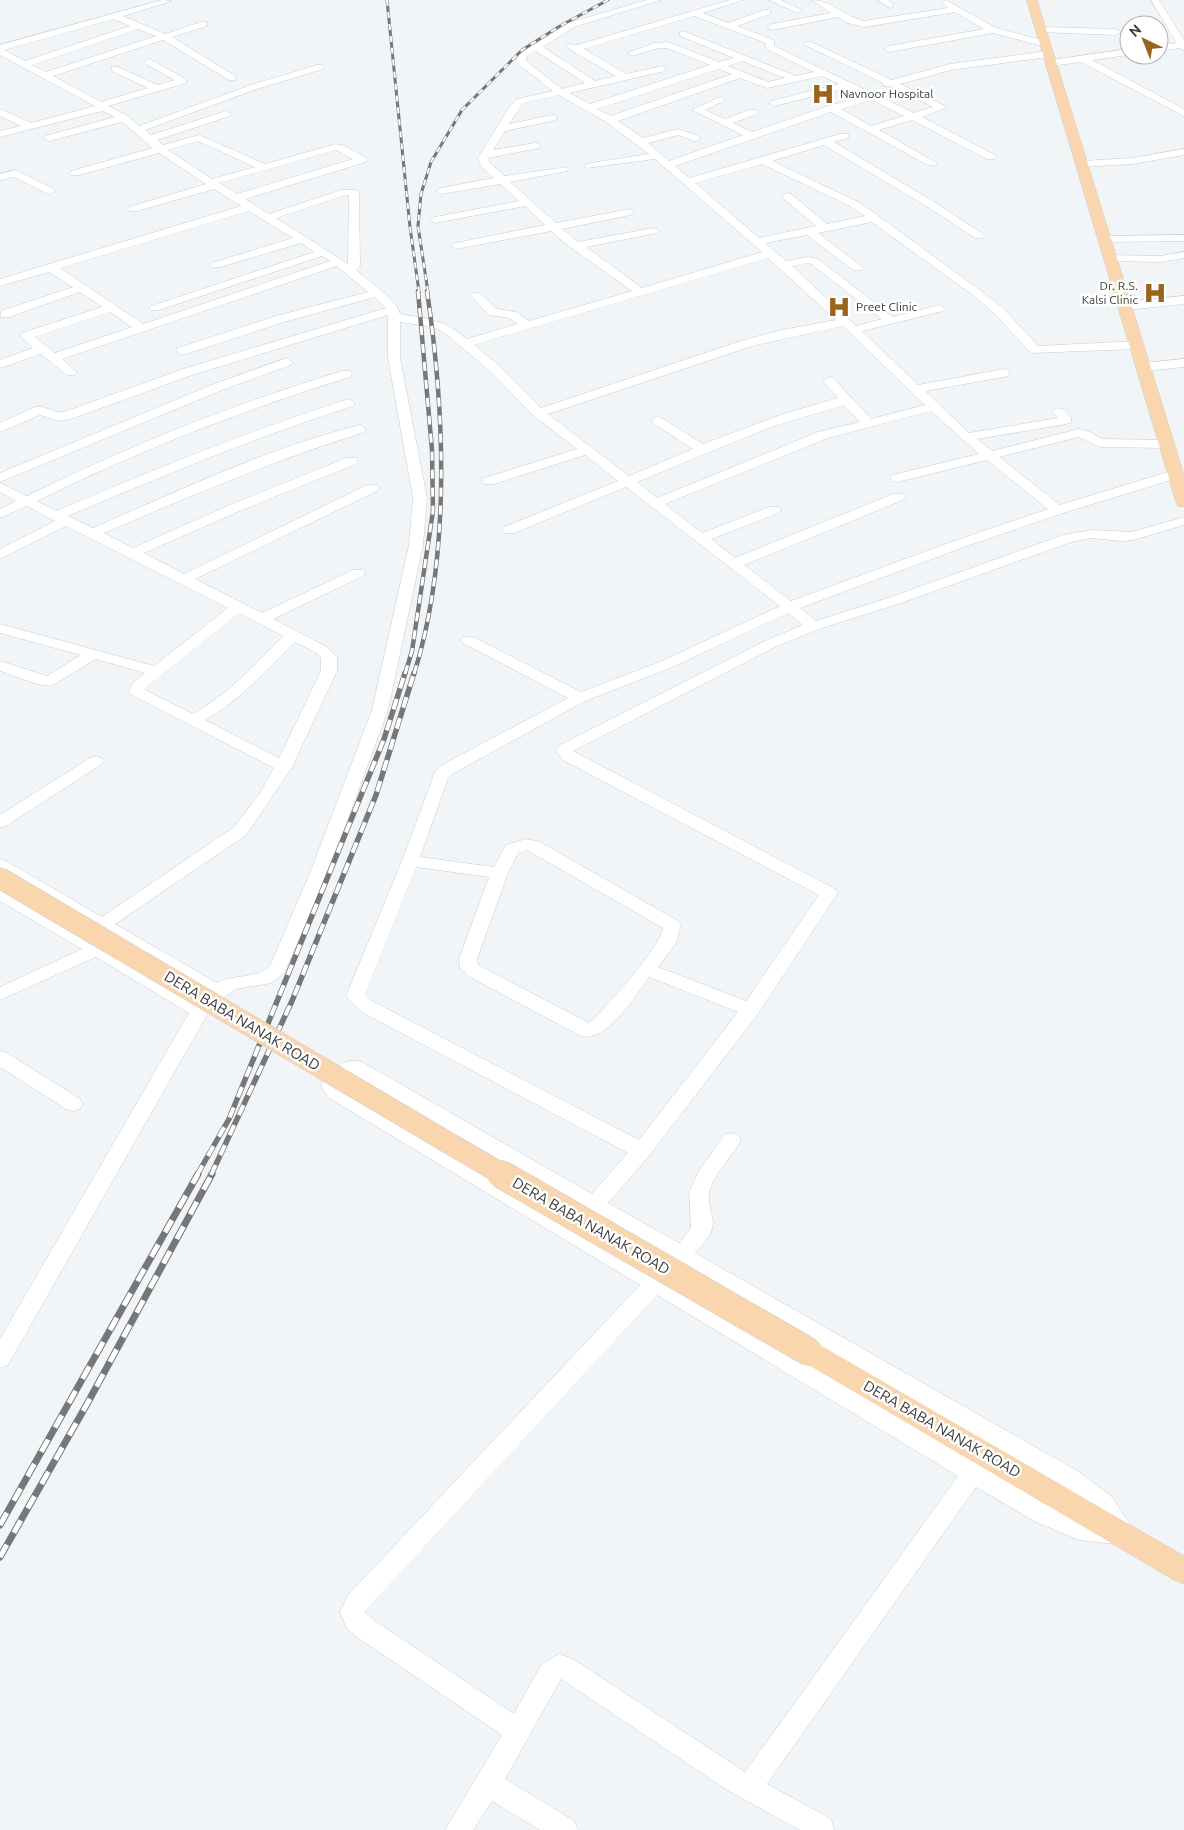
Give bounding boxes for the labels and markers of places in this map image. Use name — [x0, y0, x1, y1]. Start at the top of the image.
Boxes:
hospital icon: Navnoor Hospital — [810, 81, 836, 107]
place label: Navnoor Hospital — [840, 87, 933, 100]
place label: Dr. R.S. Kalsi Clinic — [1082, 279, 1138, 306]
hospital icon: Dr. R.S. Kalsi Clinic — [1142, 280, 1168, 306]
hospital icon: Preet Clinic — [826, 294, 852, 320]
place label: Preet Clinic — [856, 300, 918, 313]

